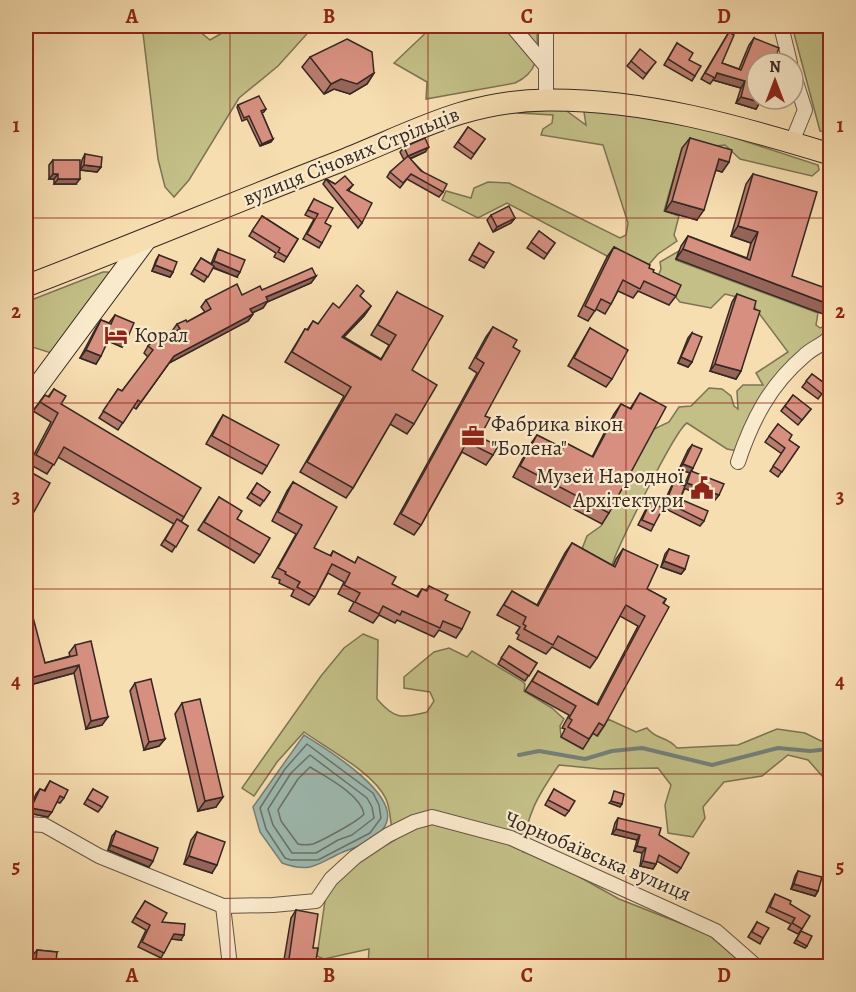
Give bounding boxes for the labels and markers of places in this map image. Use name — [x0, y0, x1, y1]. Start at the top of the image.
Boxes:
place label: Корал — [134, 321, 189, 349]
hotel icon: Корал — [103, 322, 129, 348]
place label: Фабрика вікон "Болена" — [491, 410, 623, 462]
office icon: Фабрика вікон "Болена" — [460, 423, 486, 449]
place label: Музей Народної Архітектури — [536, 462, 684, 514]
public building icon: Музей Народної Архітектури — [689, 475, 715, 501]

